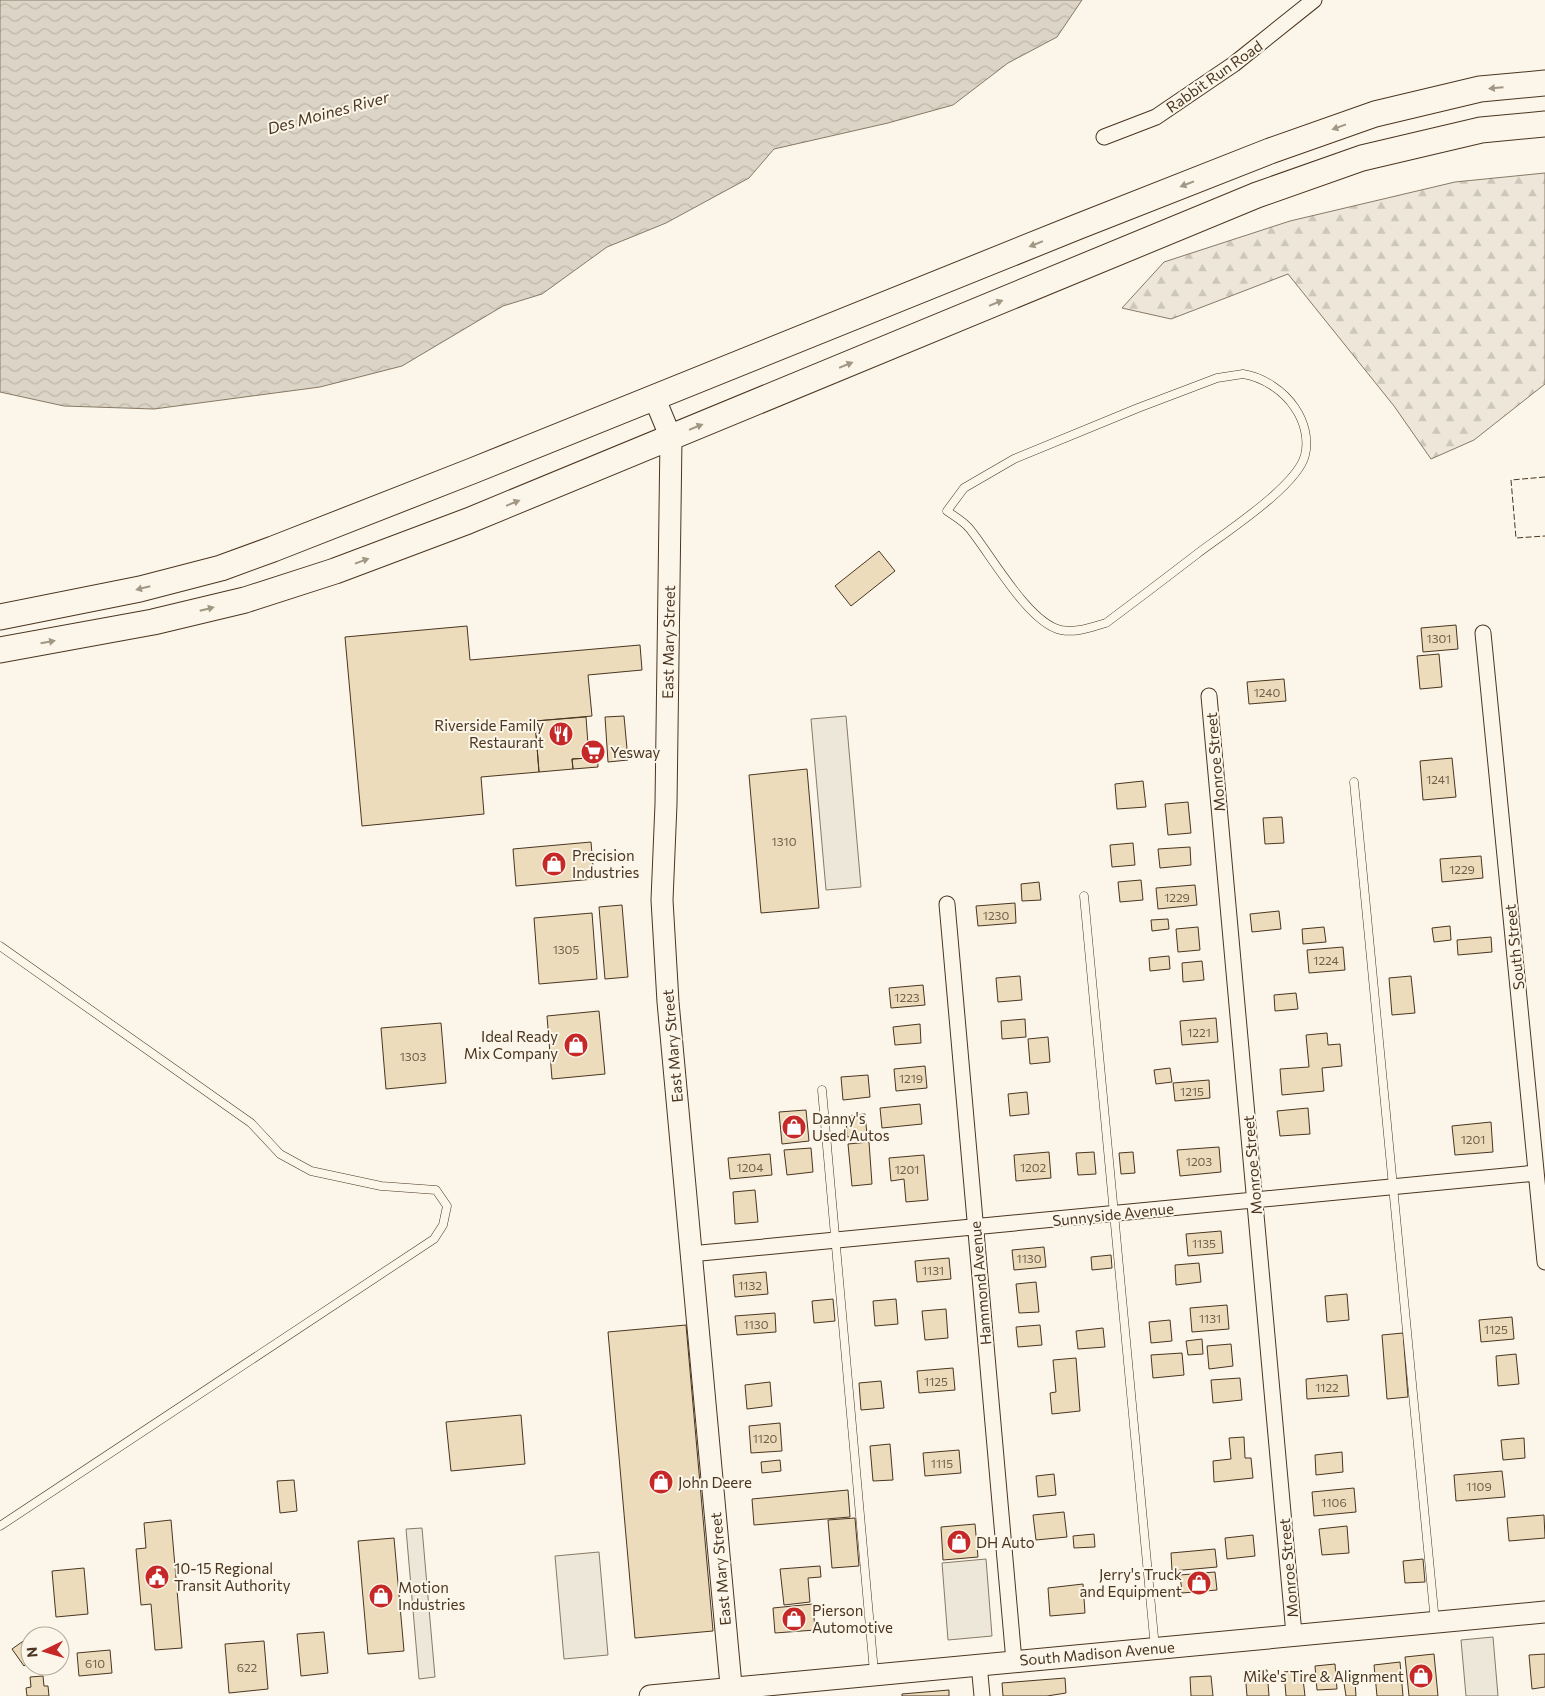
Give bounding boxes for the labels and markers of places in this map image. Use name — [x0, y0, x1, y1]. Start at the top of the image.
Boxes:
place label: Riverside Family Restaurant — [434, 716, 544, 751]
restaurant icon: Riverside Family Restaurant — [548, 721, 574, 747]
supermarket icon: Yesway — [580, 739, 606, 765]
place label: Yesway — [610, 743, 661, 761]
place label: Precision Industries — [572, 846, 640, 881]
shop icon: Precision Industries — [541, 851, 567, 877]
place label: Ideal Ready Mix Company — [464, 1027, 558, 1062]
shop icon: Ideal Ready Mix Company — [563, 1032, 589, 1058]
place label: Danny's Used Autos — [812, 1109, 890, 1144]
shop icon: Danny's Used Autos — [781, 1114, 807, 1140]
shop icon: John Deere — [648, 1469, 674, 1495]
place label: John Deere — [678, 1473, 752, 1491]
shop icon: DH Auto — [946, 1529, 972, 1555]
place label: DH Auto — [976, 1533, 1035, 1551]
place label: 10-15 Regional Transit Authority — [174, 1559, 291, 1594]
public building icon: 10-15 Regional Transit Authority — [144, 1564, 170, 1590]
place label: Jerry's Truck and Equipment — [1080, 1565, 1182, 1600]
shop icon: Jerry's Truck and Equipment — [1186, 1570, 1212, 1596]
place label: Motion Industries — [398, 1578, 466, 1613]
shop icon: Motion Industries — [368, 1583, 394, 1609]
place label: Pierson Automotive — [812, 1601, 893, 1636]
shop icon: Pierson Automotive — [781, 1606, 807, 1632]
shop icon: Mike's Tire & Alignment — [1408, 1663, 1434, 1689]
place label: Mike's Tire & Alignment — [1243, 1667, 1404, 1685]

